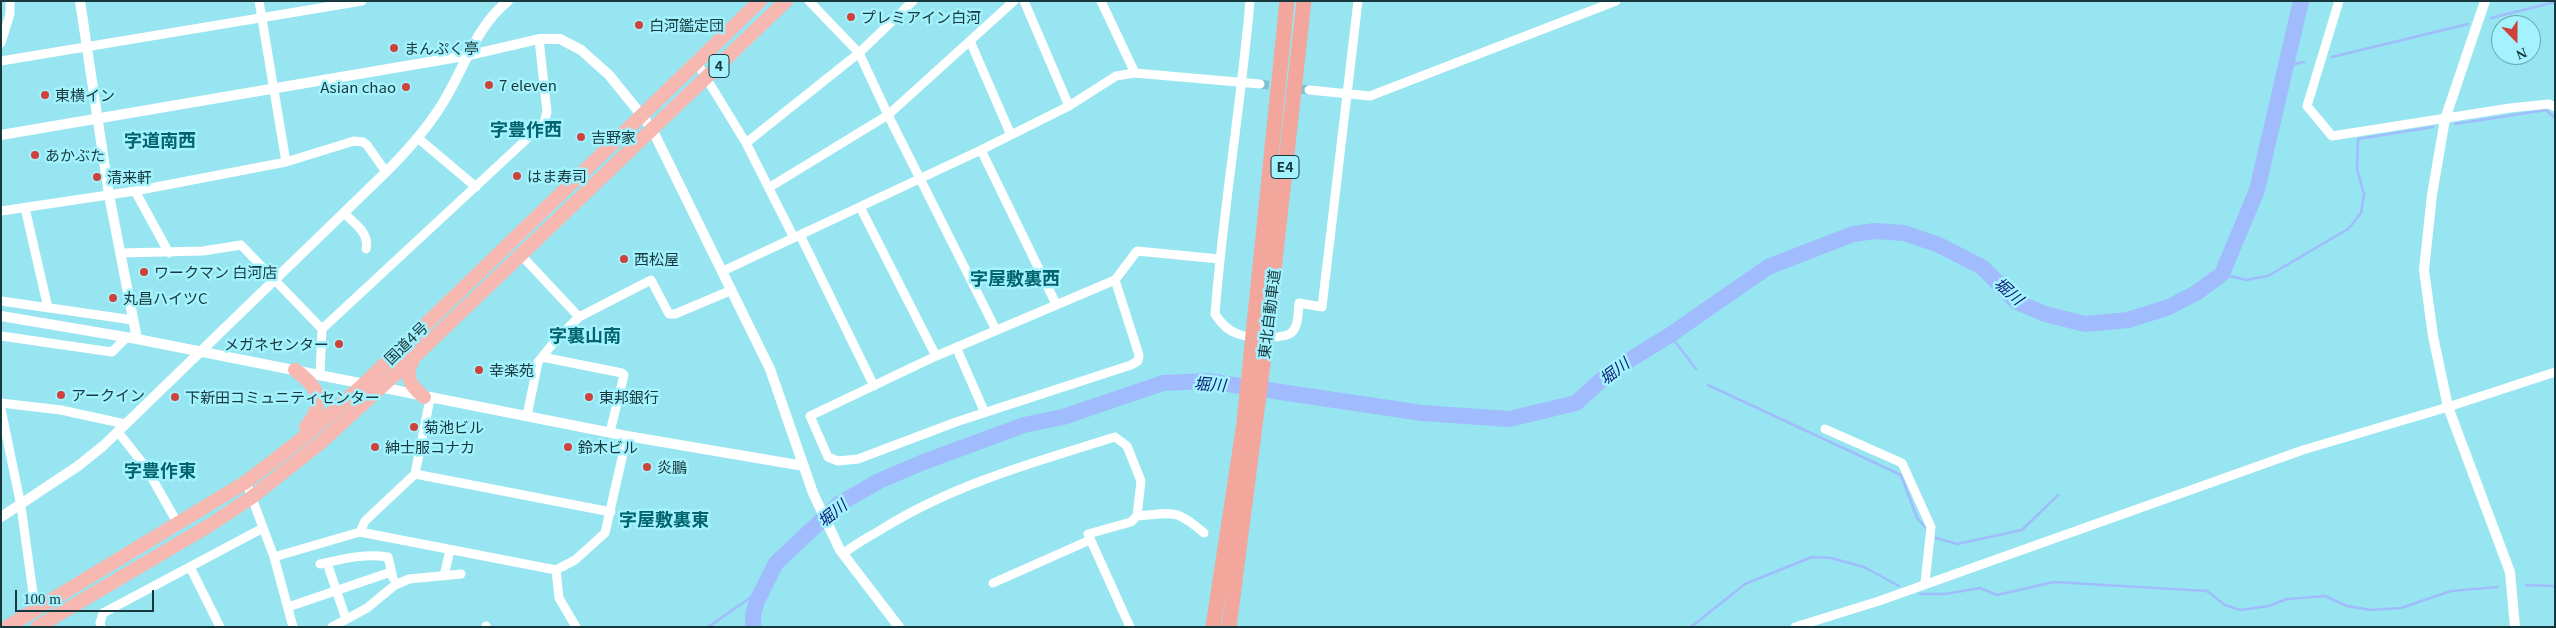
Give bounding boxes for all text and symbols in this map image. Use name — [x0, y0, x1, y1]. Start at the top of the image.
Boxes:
place label: プレミアイン白河 — [861, 8, 981, 26]
marker: プレミアイン白河 — [845, 11, 857, 23]
north arrow — [2491, 15, 2541, 65]
place label: 白河鑑定団 — [649, 16, 724, 34]
marker: 白河鑑定団 — [633, 19, 645, 31]
place label: まんぷく亭 — [404, 39, 479, 57]
marker: まんぷく亭 — [388, 42, 400, 54]
text: N — [2514, 45, 2529, 62]
road number: 4 — [709, 54, 729, 78]
place label: 7 eleven — [499, 76, 557, 94]
place label: Asian chao — [320, 78, 396, 96]
marker: 7 eleven — [483, 79, 495, 91]
marker: Asian chao — [400, 81, 412, 93]
place label: 東横イン — [55, 86, 115, 104]
marker: 東横イン — [39, 89, 51, 101]
district label: 字豊作西 — [490, 118, 562, 140]
place label: 吉野家 — [591, 128, 636, 146]
district label: 字道南西 — [124, 129, 196, 151]
marker: 吉野家 — [575, 131, 587, 143]
place label: あかぶた — [45, 146, 105, 164]
marker: あかぶた — [29, 149, 41, 161]
road number: E4 — [1271, 156, 1299, 178]
place label: はま寿司 — [527, 167, 587, 185]
place label: 清来軒 — [107, 168, 152, 186]
marker: はま寿司 — [511, 170, 523, 182]
marker: 清来軒 — [91, 171, 103, 183]
place label: 西松屋 — [634, 250, 679, 268]
marker: 西松屋 — [618, 253, 630, 265]
place label: ワークマン 白河店 — [154, 263, 277, 281]
marker: ワークマン 白河店 — [138, 266, 150, 278]
district label: 字屋敷裏西 — [970, 267, 1060, 289]
street label: 東北自動車道 — [1255, 268, 1283, 360]
water label: 堀川 — [1991, 273, 2027, 309]
place label: 丸昌ハイツC — [123, 289, 208, 307]
marker: 丸昌ハイツC — [107, 292, 119, 304]
street label: 国道4号 — [381, 318, 431, 368]
district label: 字裏山南 — [549, 324, 621, 346]
place label: メガネセンター — [224, 335, 329, 353]
marker: メガネセンター — [333, 338, 345, 350]
water label: 堀川 — [1595, 354, 1633, 388]
place label: 幸楽苑 — [489, 361, 534, 379]
marker: 幸楽苑 — [473, 364, 485, 376]
water label: 堀川 — [1193, 373, 1227, 395]
place label: アークイン — [71, 386, 145, 404]
place label: 下新田コミュニティセンター — [185, 388, 380, 406]
place label: 東邦銀行 — [599, 388, 659, 406]
marker: アークイン — [55, 389, 67, 401]
marker: 下新田コミュニティセンター — [169, 391, 181, 403]
marker: 東邦銀行 — [583, 391, 595, 403]
place label: 菊池ビル — [424, 418, 484, 436]
marker: 菊池ビル — [408, 421, 420, 433]
place label: 紳士服コナカ — [385, 438, 475, 456]
place label: 鈴木ビル — [578, 438, 638, 456]
marker: 紳士服コナカ — [369, 441, 381, 453]
marker: 鈴木ビル — [562, 441, 574, 453]
place label: 炎鵬 — [657, 458, 687, 476]
district label: 字豊作東 — [124, 459, 196, 481]
marker: 炎鵬 — [641, 461, 653, 473]
water label: 堀川 — [814, 495, 850, 531]
district label: 字屋敷裏東 — [619, 508, 709, 530]
scale bar — [18, 580, 156, 612]
text: 100 m — [23, 591, 61, 607]

